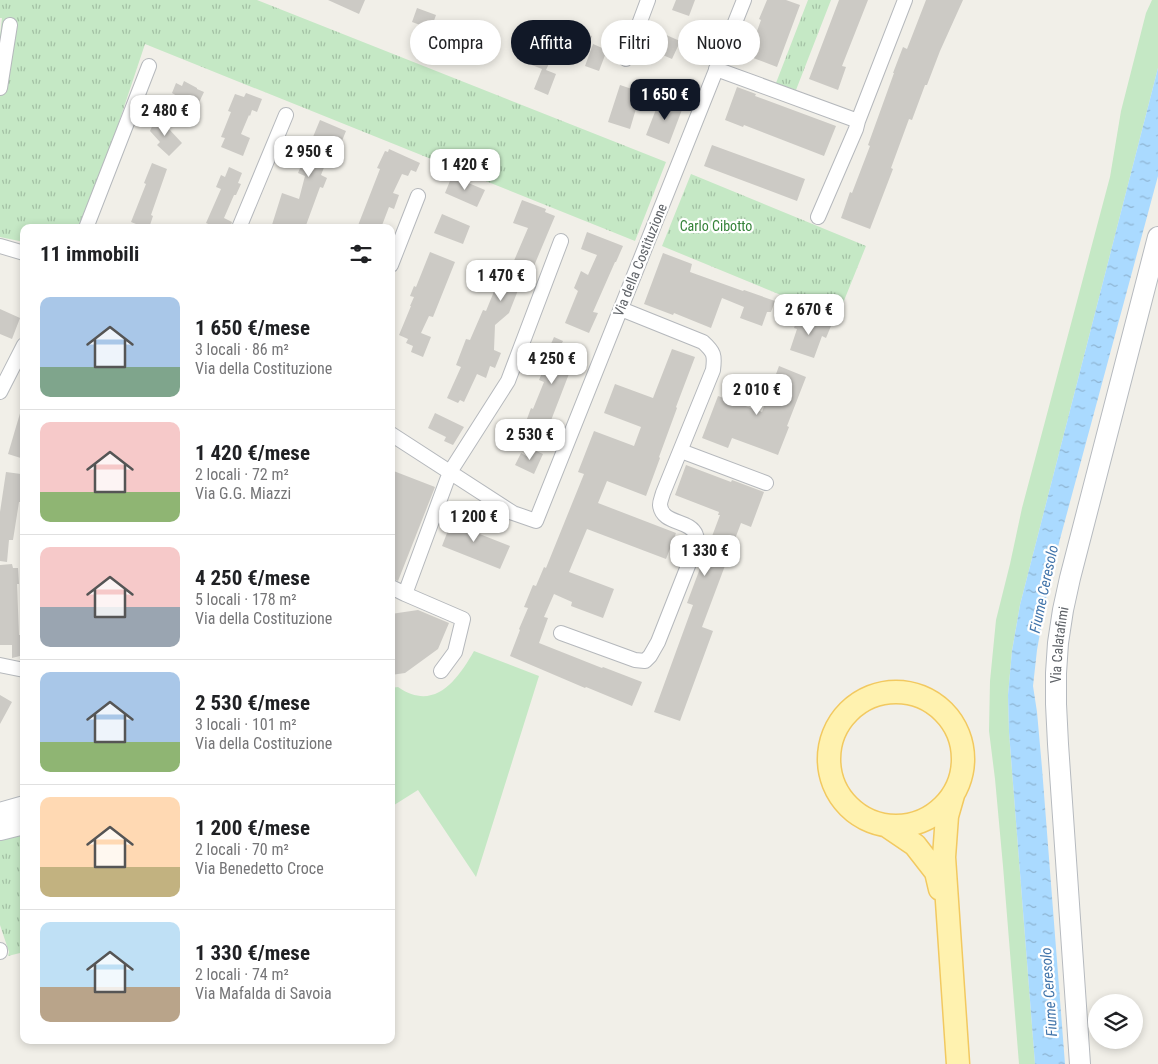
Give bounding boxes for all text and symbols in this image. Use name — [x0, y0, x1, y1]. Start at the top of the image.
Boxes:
chip: Compra — [410, 20, 501, 65]
chip: Affitta — [511, 20, 591, 65]
chip: Filtri — [601, 20, 668, 65]
chip: Nuovo — [678, 20, 760, 65]
pin: 1 650 € — [619, 78, 711, 121]
text: 1 650 € — [641, 85, 689, 104]
pin: 2 480 € — [119, 94, 211, 137]
text: 2 480 € — [141, 101, 189, 120]
pin: 2 950 € — [263, 136, 355, 178]
text: 2 950 € — [285, 142, 333, 161]
pin: 1 420 € — [419, 148, 511, 191]
text: 1 420 € — [441, 155, 489, 174]
street label: Via della Costituzione — [610, 201, 670, 319]
park label: Carlo Cibotto — [680, 218, 752, 234]
icon: filters — [347, 240, 375, 268]
text: 11 immobili — [40, 242, 139, 266]
pin: 1 470 € — [455, 260, 547, 302]
text: 1 470 € — [477, 266, 525, 285]
pin: 2 670 € — [763, 294, 855, 336]
text: 2 670 € — [785, 300, 833, 319]
text: 1 650 €/mese — [195, 316, 310, 340]
icon: home — [80, 317, 140, 377]
text: 3 locali · 86 m² — [195, 340, 289, 359]
pin: 4 250 € — [506, 342, 598, 385]
text: 4 250 € — [528, 349, 576, 368]
text: Via della Costituzione — [195, 359, 332, 378]
pin: 2 010 € — [711, 374, 803, 416]
text: 2 010 € — [733, 380, 781, 399]
pin: 2 530 € — [484, 418, 576, 461]
text: 2 530 € — [506, 425, 554, 444]
text: 1 420 €/mese — [195, 441, 310, 465]
icon: home — [80, 442, 140, 502]
text: 2 locali · 72 m² — [195, 465, 289, 484]
text: Via G.G. Miazzi — [195, 484, 291, 503]
pin: 1 200 € — [428, 500, 520, 543]
text: 1 200 € — [450, 507, 498, 526]
pin: 1 330 € — [659, 534, 751, 577]
text: 1 330 € — [681, 541, 729, 560]
water label: Fiume Ceresolo — [1026, 543, 1062, 635]
text: 4 250 €/mese — [195, 566, 310, 590]
icon: home — [80, 567, 140, 627]
text: 5 locali · 178 m² — [195, 590, 297, 609]
street label: Via Calatafimi — [1048, 605, 1072, 683]
text: Via della Costituzione — [195, 609, 332, 628]
text: 2 530 €/mese — [195, 691, 310, 715]
icon: home — [80, 692, 140, 752]
text: 3 locali · 101 m² — [195, 715, 297, 734]
text: Via della Costituzione — [195, 734, 332, 753]
text: 1 200 €/mese — [195, 816, 310, 840]
icon: home — [80, 817, 140, 877]
text: 2 locali · 70 m² — [195, 840, 289, 859]
text: Via Benedetto Croce — [195, 859, 324, 878]
text: 1 330 €/mese — [195, 941, 310, 965]
icon: home — [80, 942, 140, 1002]
water label: Fiume Ceresolo — [1037, 947, 1061, 1037]
text: 2 locali · 74 m² — [195, 965, 289, 984]
text: Via Mafalda di Savoia — [195, 984, 332, 1003]
map controls — [1088, 994, 1143, 1049]
button: layers — [1088, 994, 1143, 1049]

